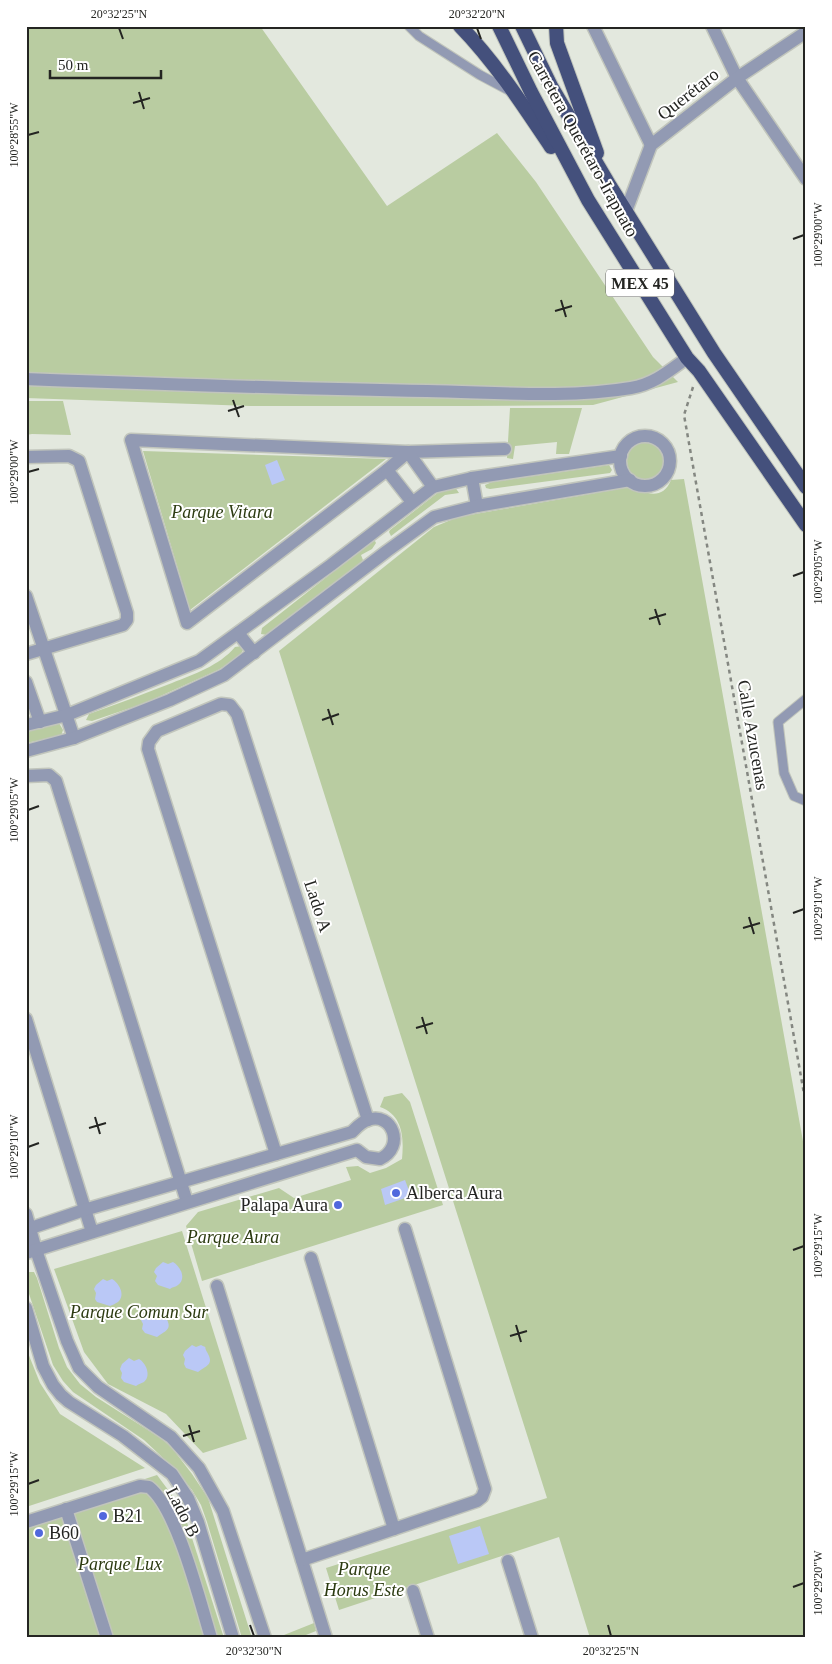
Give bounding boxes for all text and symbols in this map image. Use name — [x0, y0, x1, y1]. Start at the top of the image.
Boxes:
text: 20°32'25"N — [91, 7, 148, 21]
text: 20°32'20"N — [449, 7, 506, 21]
scale bar — [50, 48, 161, 80]
street label: Carretera Querétaro-Irapuato — [524, 48, 642, 240]
text: 50 m — [58, 57, 89, 73]
street label: Querétaro — [653, 64, 723, 124]
text: 100°28'55"W — [7, 102, 21, 168]
text: 100°29'00"W — [811, 202, 825, 268]
road number: MEX 45 — [606, 270, 674, 296]
text: 100°29'00"W — [7, 439, 21, 505]
park label: Parque Vitara — [170, 502, 273, 522]
text: 100°29'05"W — [811, 539, 825, 605]
street label: Calle Azucenas — [733, 678, 773, 792]
text: 100°29'05"W — [7, 777, 21, 843]
text: 100°29'10"W — [811, 876, 825, 942]
street label: Lado A — [300, 877, 336, 935]
text: 100°29'10"W — [7, 1114, 21, 1180]
place label: Alberca Aura — [406, 1183, 502, 1203]
marker: Alberca Aura — [390, 1187, 402, 1199]
place label: Palapa Aura — [241, 1195, 328, 1215]
marker: Palapa Aura — [332, 1199, 344, 1211]
text: 100°29'15"W — [811, 1213, 825, 1279]
park label: Parque Aura — [186, 1227, 279, 1247]
park label: Parque Comun Sur — [69, 1302, 209, 1322]
text: 100°29'15"W — [7, 1451, 21, 1517]
street label: Lado B — [162, 1484, 204, 1540]
place label: B21 — [113, 1506, 143, 1526]
marker: B21 — [97, 1510, 109, 1522]
place label: B60 — [49, 1523, 79, 1543]
marker: B60 — [33, 1527, 45, 1539]
text: 100°29'20"W — [811, 1550, 825, 1616]
park label: Parque Lux — [77, 1554, 162, 1574]
park label: Parque Horus Este — [323, 1559, 404, 1600]
text: 20°32'30"N — [226, 1644, 283, 1658]
text: 20°32'25"N — [583, 1644, 640, 1658]

